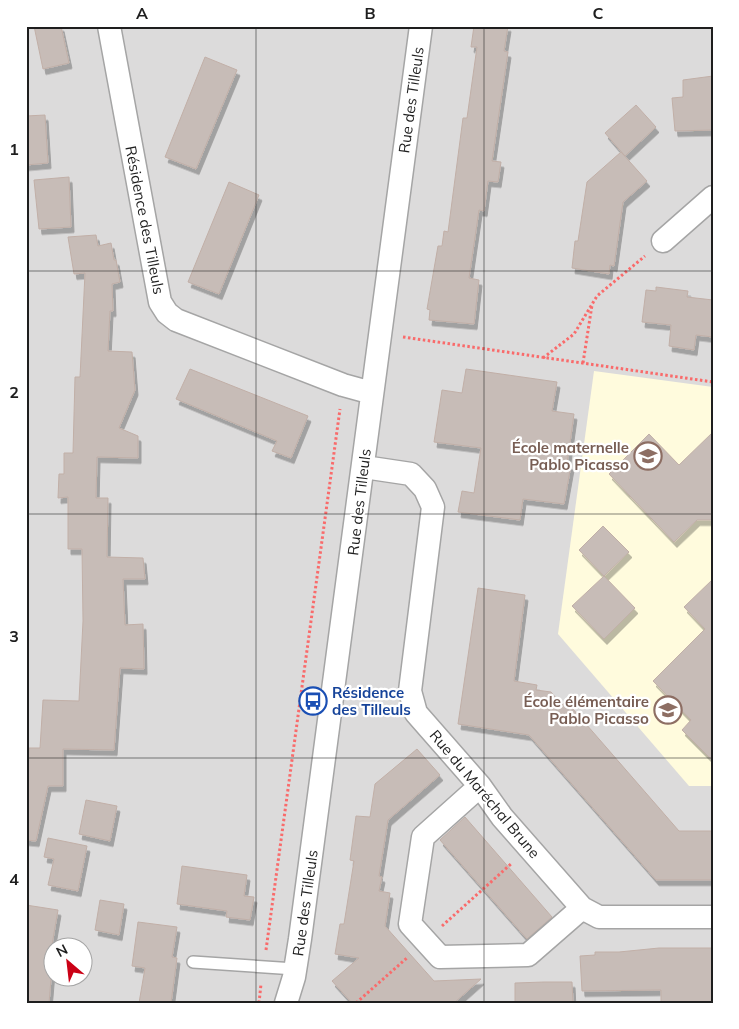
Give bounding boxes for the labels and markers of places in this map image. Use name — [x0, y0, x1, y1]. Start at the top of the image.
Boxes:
place label: École maternelle Pablo Picasso — [512, 438, 629, 474]
school or university icon: École maternelle Pablo Picasso — [633, 441, 663, 471]
place label: Résidence des Tilleuls — [332, 683, 411, 719]
bus stop icon: Résidence des Tilleuls — [298, 686, 328, 716]
place label: École élémentaire Pablo Picasso — [524, 692, 649, 728]
school or university icon: École élémentaire Pablo Picasso — [653, 695, 683, 725]

